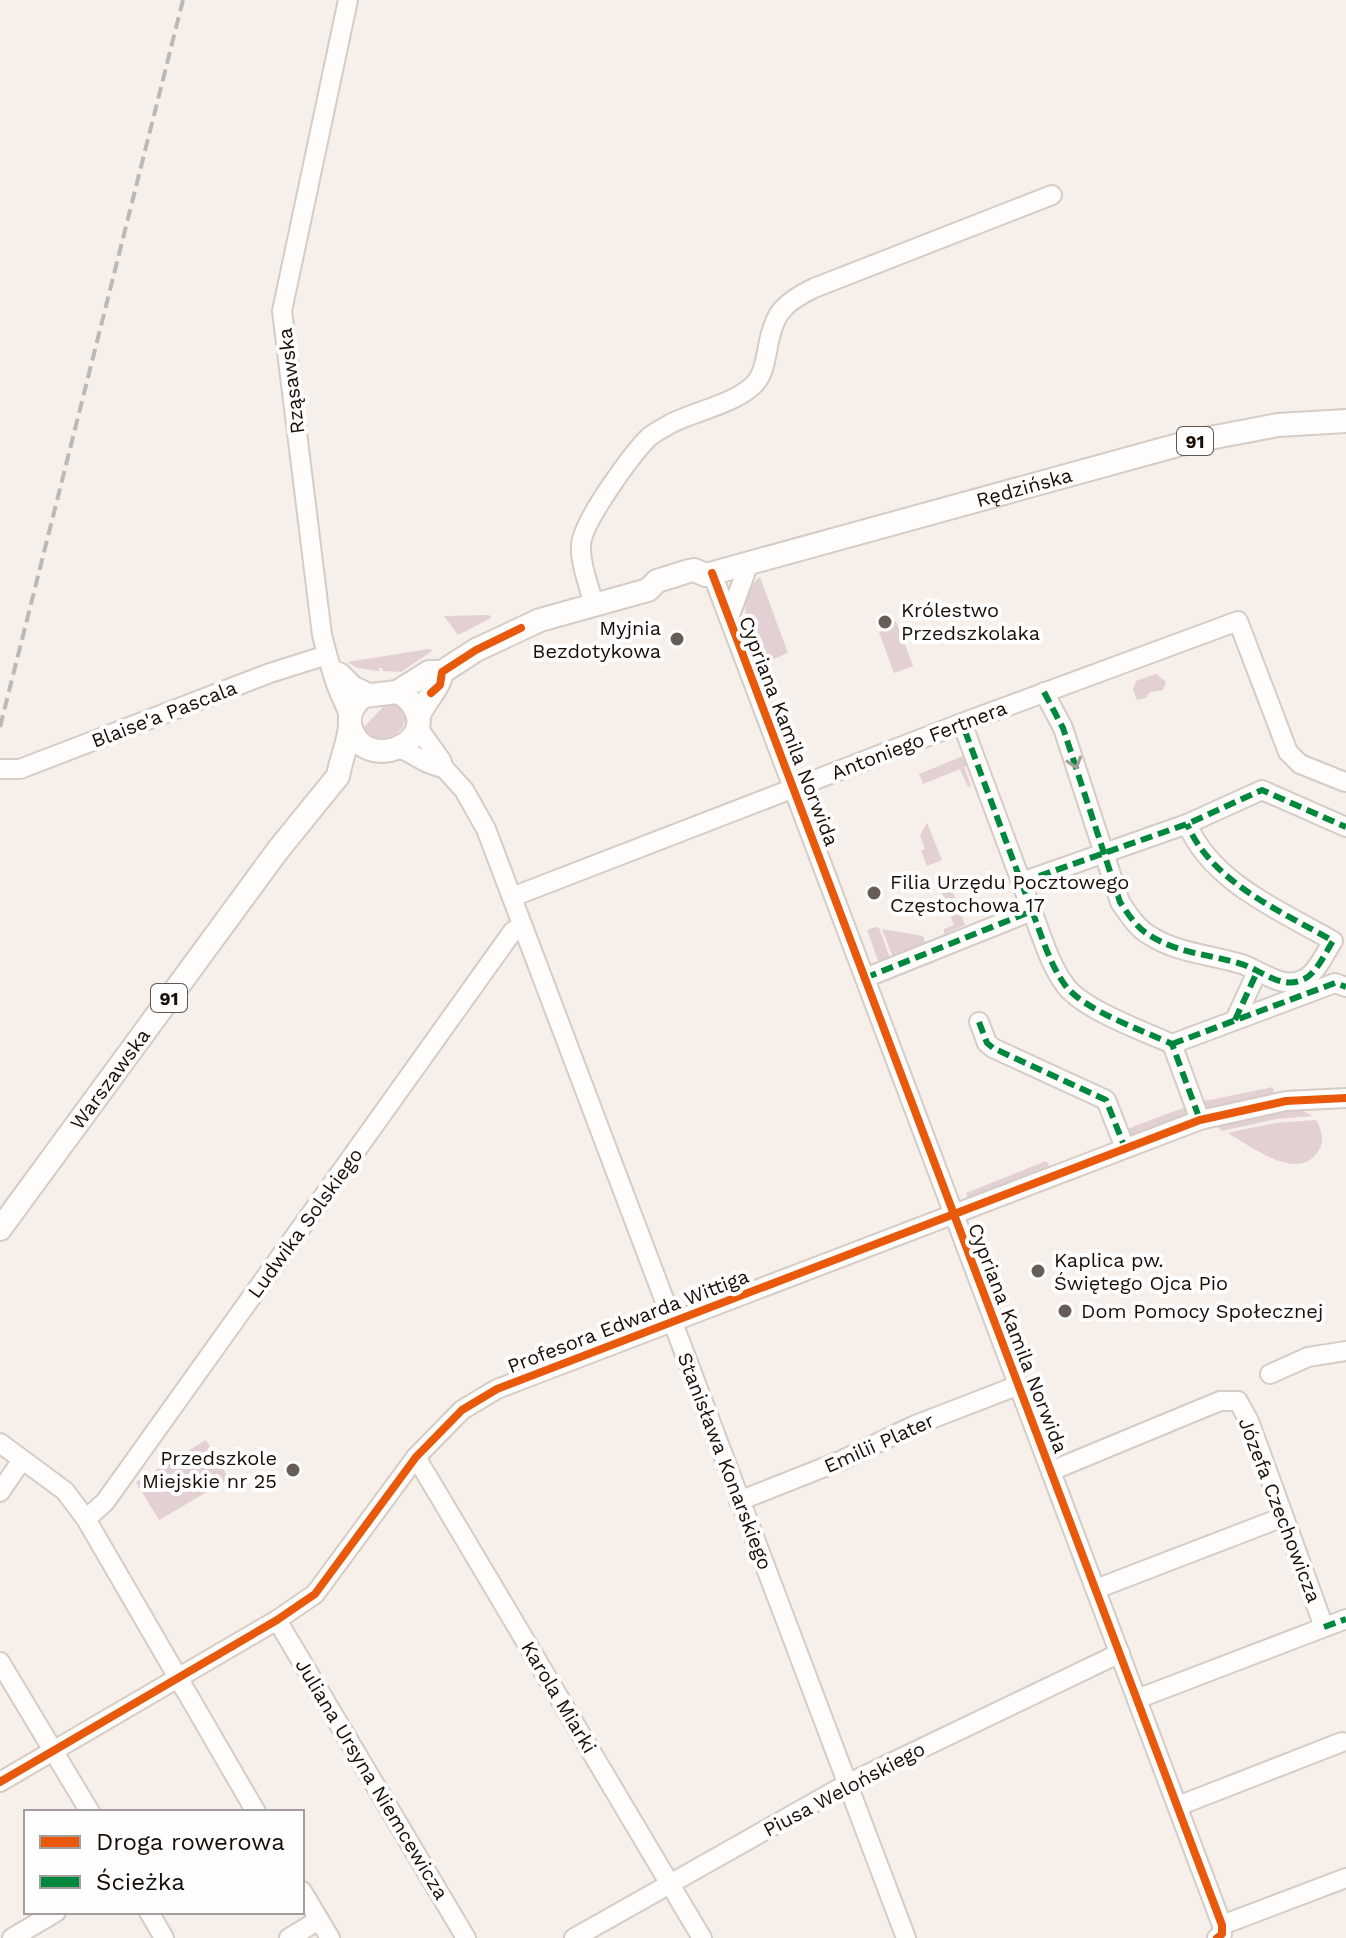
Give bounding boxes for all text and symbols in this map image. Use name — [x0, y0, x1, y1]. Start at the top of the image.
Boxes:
street label: Rząsawska — [273, 327, 309, 435]
road number: 91 — [1177, 427, 1213, 455]
street label: Rędzińska — [973, 463, 1075, 512]
place label: Królestwo Przedszkolaka — [901, 598, 1040, 645]
street label: Cypriana Kamila Norwida — [734, 613, 844, 849]
marker: Królestwo Przedszkolaka — [876, 613, 894, 631]
place label: Myjnia Bezdotykowa — [532, 616, 661, 663]
marker: Myjnia Bezdotykowa — [668, 630, 686, 648]
street label: Blaise'a Pascala — [88, 675, 240, 753]
street label: Antoniego Fertnera — [828, 695, 1010, 785]
one-way arrow — [1065, 756, 1081, 770]
place label: Filia Urzędu Pocztowego Częstochowa 17 — [890, 870, 1129, 917]
marker: Filia Urzędu Pocztowego Częstochowa 17 — [865, 884, 883, 902]
road number: 91 — [151, 984, 187, 1012]
street label: Warszawska — [65, 1024, 155, 1134]
street label: Ludwika Solskiego — [242, 1143, 368, 1303]
street label: Cypriana Kamila Norwida — [963, 1220, 1073, 1456]
place label: Kaplica pw. Świętego Ojca Pio — [1054, 1248, 1228, 1295]
marker: Kaplica pw. Świętego Ojca Pio — [1029, 1262, 1047, 1280]
street label: Profesora Edwarda Wittiga — [504, 1264, 752, 1378]
place label: Dom Pomocy Społecznej — [1081, 1299, 1323, 1323]
marker: Dom Pomocy Społecznej — [1056, 1302, 1074, 1320]
street label: Stanisława Konarskiego — [672, 1349, 778, 1573]
street label: Emilii Plater — [820, 1408, 938, 1478]
street label: Józefa Czechowicza — [1234, 1414, 1326, 1606]
place label: Przedszkole Miejskie nr 25 — [142, 1446, 277, 1493]
marker: Przedszkole Miejskie nr 25 — [284, 1461, 302, 1479]
street label: Karola Miarki — [516, 1637, 602, 1757]
street label: Juliana Ursyna Niemcewicza — [290, 1654, 454, 1904]
street label: Piusa Welońskiego — [759, 1736, 929, 1842]
legend — [24, 1810, 304, 1914]
text: Droga rowerowa — [96, 1828, 285, 1856]
text: Ścieżka — [96, 1868, 185, 1896]

